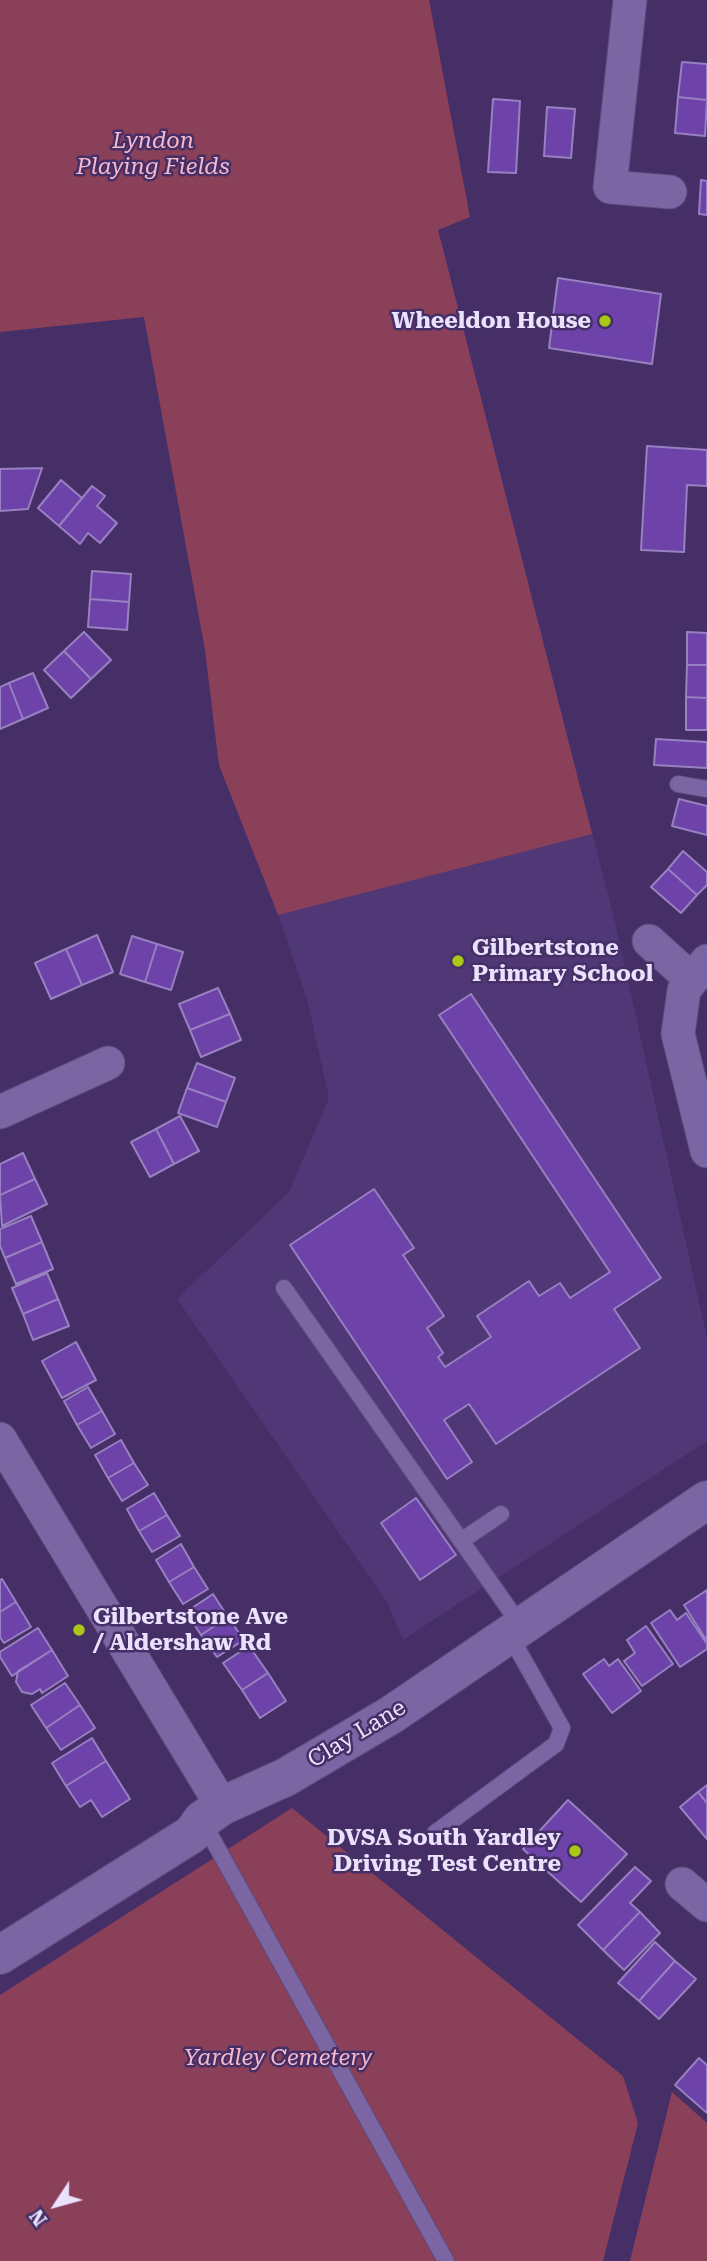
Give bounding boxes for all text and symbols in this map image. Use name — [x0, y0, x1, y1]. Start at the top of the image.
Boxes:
park label: Lyndon Playing Fields — [76, 127, 230, 181]
place label: Wheeldon House — [391, 307, 591, 335]
marker: Wheeldon House — [597, 313, 613, 329]
place label: Gilbertstone Primary School — [472, 934, 653, 988]
marker: Gilbertstone Primary School — [450, 953, 466, 969]
place label: Gilbertstone Ave / Aldershaw Rd — [93, 1603, 288, 1657]
marker: Gilbertstone Ave / Aldershaw Rd — [71, 1622, 87, 1638]
street label: Clay Lane — [303, 1694, 411, 1774]
place label: DVSA South Yardley Driving Test Centre — [327, 1824, 561, 1878]
marker: DVSA South Yardley Driving Test Centre — [567, 1843, 583, 1859]
park label: Yardley Cemetery — [184, 2044, 372, 2072]
north arrow — [21, 2170, 91, 2240]
text: N — [25, 2205, 52, 2230]

